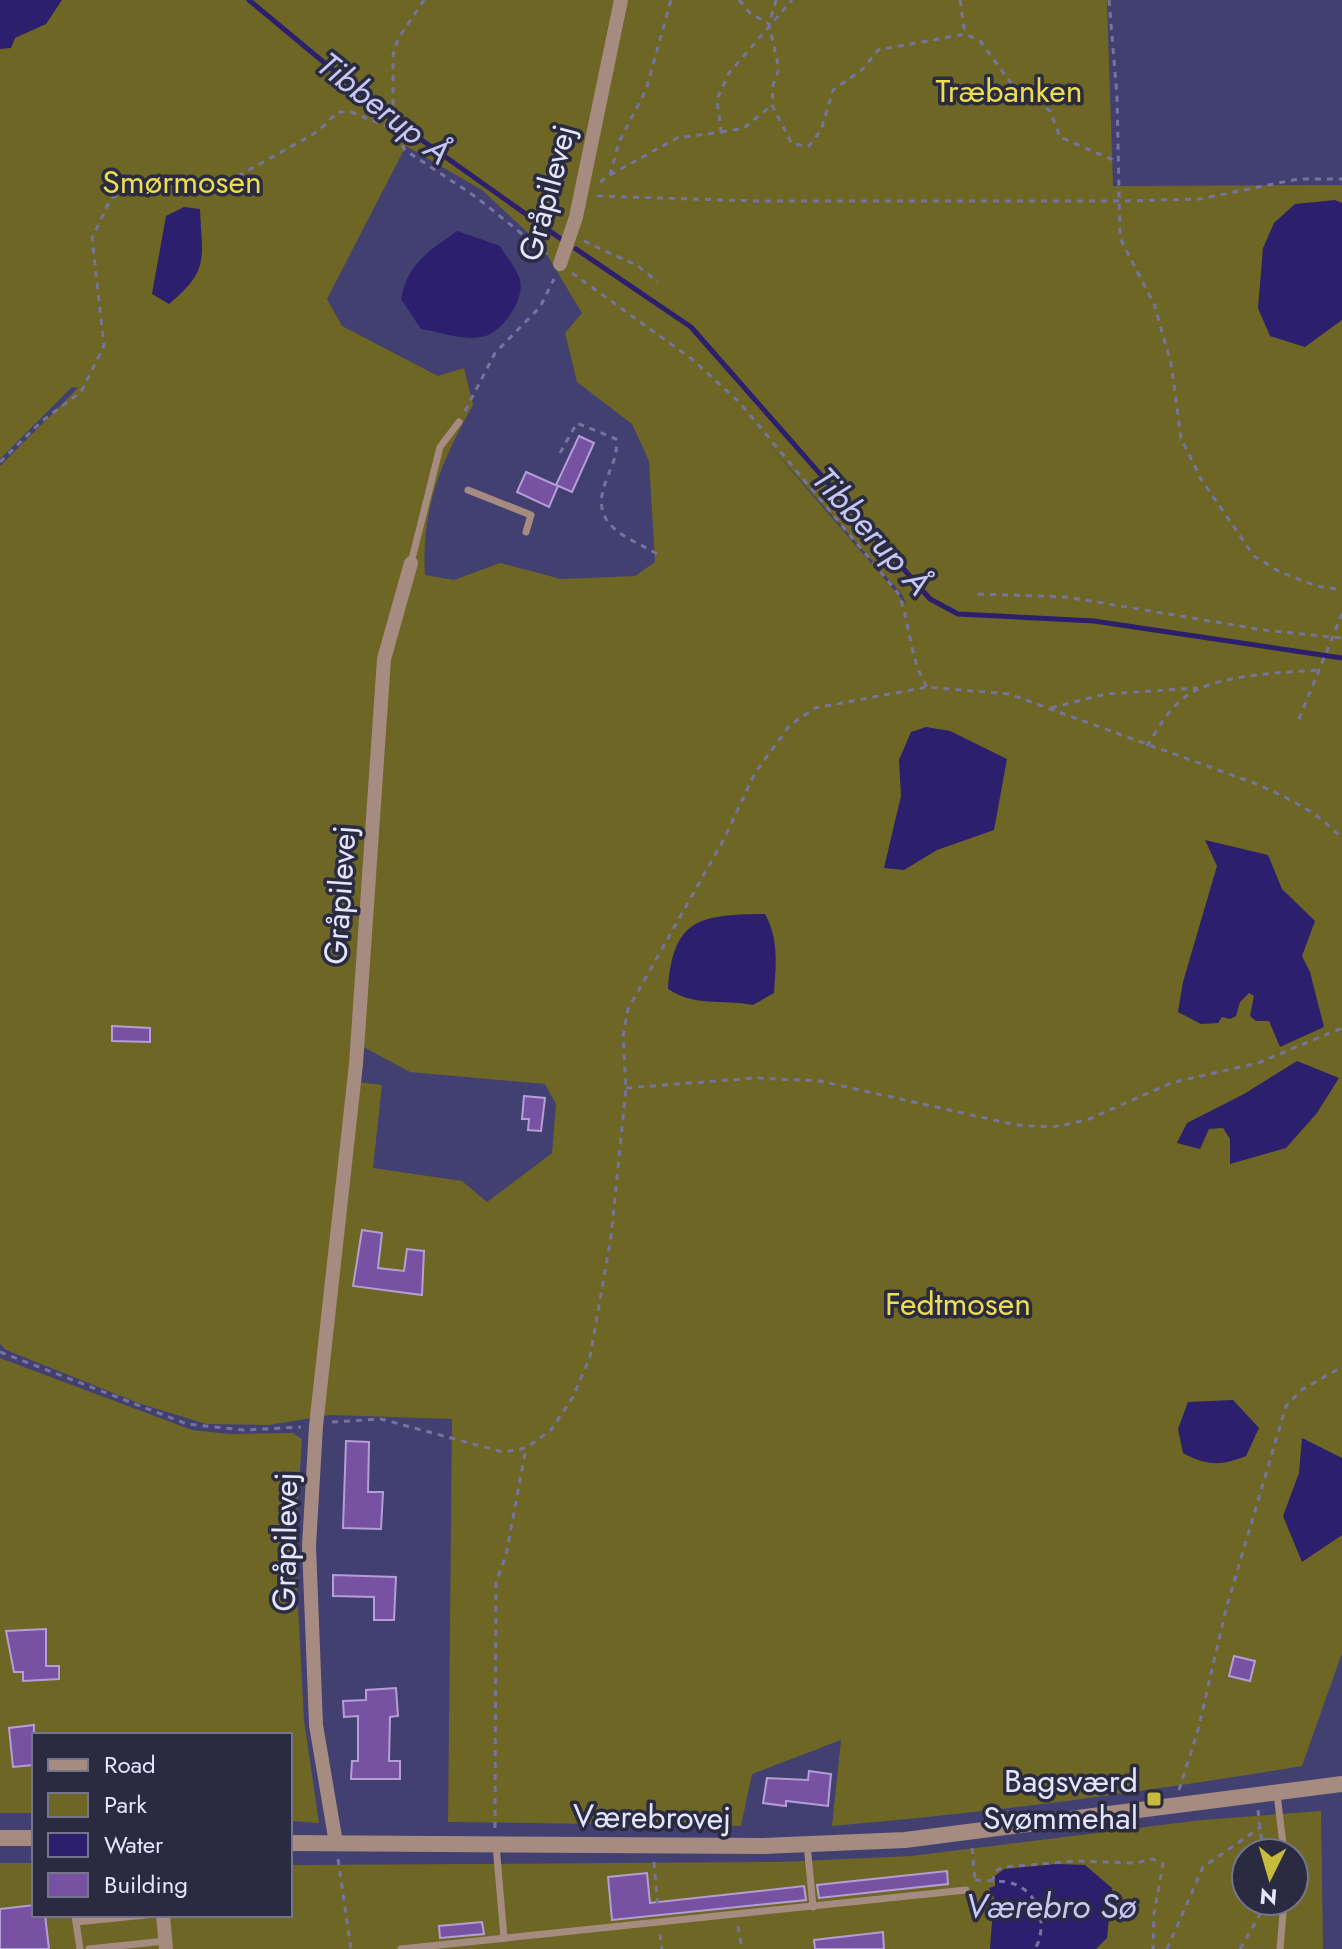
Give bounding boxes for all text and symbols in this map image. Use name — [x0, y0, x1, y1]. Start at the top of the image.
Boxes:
water label: Tibberup Å — [306, 40, 461, 176]
park label: Træbanken — [935, 68, 1083, 114]
street label: Gråpilevej — [507, 120, 587, 266]
park label: Smørmosen — [102, 159, 262, 205]
water label: Tibberup Å — [801, 456, 943, 606]
street label: Gråpilevej — [312, 824, 368, 966]
park label: Fedtmosen — [885, 1281, 1031, 1327]
street label: Gråpilevej — [261, 1472, 309, 1612]
legend — [32, 1733, 292, 1917]
text: Road — [104, 1747, 156, 1782]
place label: Bagsværd Svømmehal — [983, 1758, 1138, 1841]
text: Park — [104, 1787, 147, 1822]
marker: Bagsværd Svømmehal — [1145, 1790, 1163, 1808]
street label: Værebrovej — [572, 1793, 732, 1841]
text: Water — [104, 1827, 164, 1862]
north arrow — [1230, 1837, 1310, 1917]
text: Building — [104, 1867, 188, 1902]
text: N — [1258, 1880, 1278, 1914]
water label: Værebro Sø — [966, 1882, 1136, 1931]

